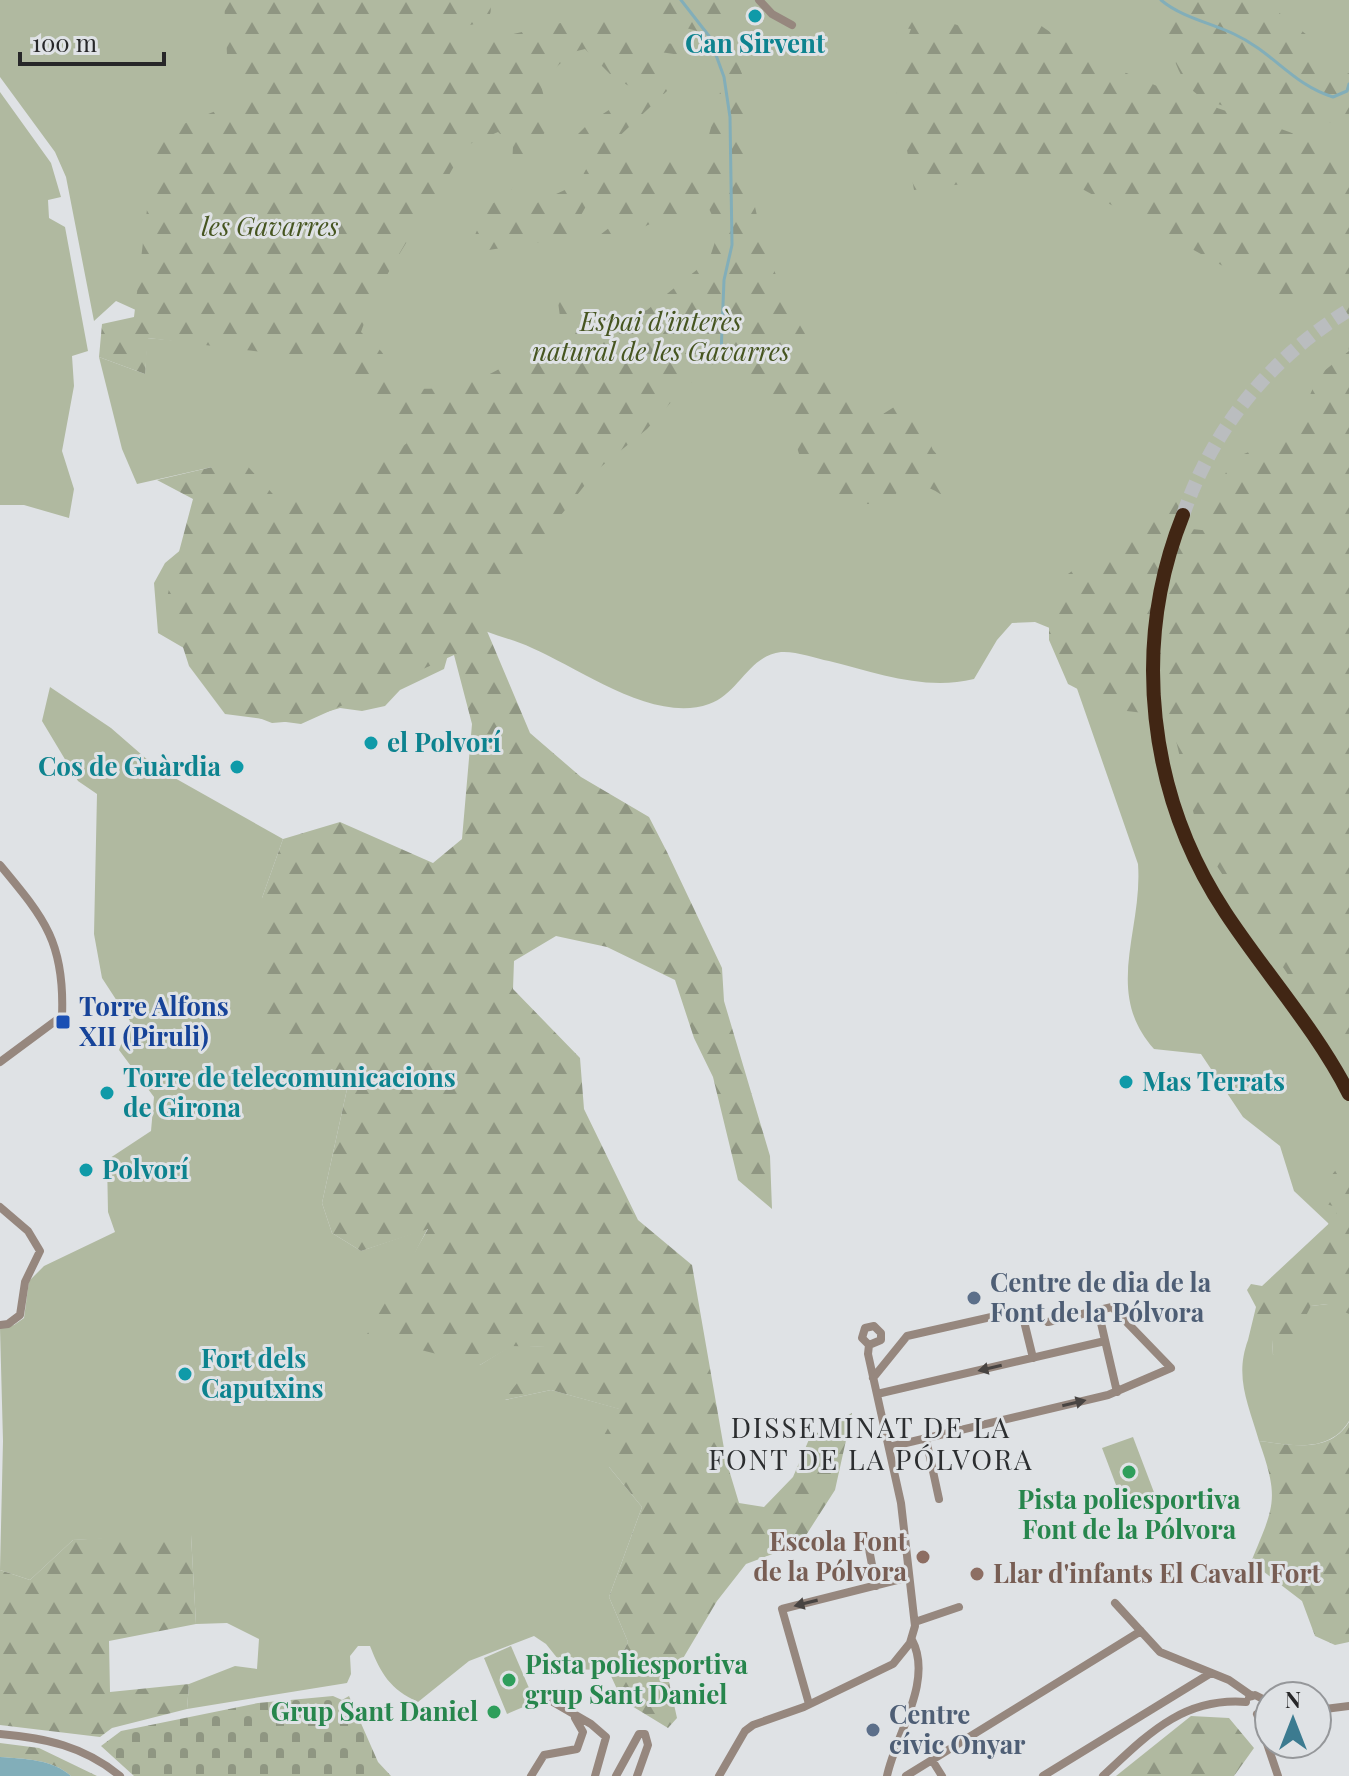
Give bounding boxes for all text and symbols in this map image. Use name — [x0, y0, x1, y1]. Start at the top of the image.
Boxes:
marker: Can Sirvent — [746, 7, 764, 25]
scale bar — [20, 16, 164, 66]
place label: Can Sirvent — [685, 25, 826, 60]
text: 100 m — [32, 26, 97, 58]
park label: les Gavarres — [202, 208, 339, 243]
park label: Espai d'interès natural de les Gavarres — [532, 303, 790, 368]
place label: el Polvorí — [387, 724, 501, 759]
marker: el Polvorí — [362, 734, 380, 752]
place label: Cos de Guàrdia — [38, 748, 222, 783]
marker: Cos de Guàrdia — [228, 758, 246, 776]
place label: Torre Alfons XII (Piruli) — [79, 988, 229, 1053]
marker: Torre Alfons XII (Piruli) — [54, 1013, 72, 1031]
place label: Torre de telecomunicacions de Girona — [123, 1059, 456, 1124]
place label: Mas Terrats — [1142, 1063, 1285, 1098]
marker: Mas Terrats — [1117, 1073, 1135, 1091]
marker: Torre de telecomunicacions de Girona — [98, 1084, 116, 1102]
place label: Polvorí — [102, 1151, 189, 1186]
marker: Polvorí — [77, 1161, 95, 1179]
place label: Centre de dia de la Font de la Pólvora — [990, 1264, 1212, 1329]
marker: Centre de dia de la Font de la Pólvora — [965, 1289, 983, 1307]
place label: Fort dels Caputxins — [201, 1340, 323, 1405]
one-way arrow — [977, 1362, 1002, 1375]
marker: Fort dels Caputxins — [176, 1365, 194, 1383]
one-way arrow — [1062, 1396, 1087, 1409]
district label: DISSEMINAT DE LA FONT DE LA PÓLVORA — [708, 1408, 1034, 1477]
marker: Pista poliesportiva Font de la Pólvora — [1120, 1463, 1138, 1481]
place label: Pista poliesportiva Font de la Pólvora — [1018, 1481, 1241, 1546]
place label: Escola Font de la Pólvora — [753, 1523, 908, 1588]
marker: Escola Font de la Pólvora — [914, 1548, 932, 1566]
place label: Llar d'infants El Cavall Fort — [993, 1555, 1322, 1590]
marker: Llar d'infants El Cavall Fort — [968, 1565, 986, 1583]
one-way arrow — [794, 1597, 819, 1610]
place label: Pista poliesportiva grup Sant Daniel — [525, 1646, 748, 1711]
marker: Pista poliesportiva grup Sant Daniel — [500, 1671, 518, 1689]
north arrow — [1253, 1680, 1333, 1760]
text: N — [1285, 1684, 1301, 1714]
place label: Grup Sant Daniel — [271, 1693, 478, 1728]
place label: Centre cívic Onyar — [889, 1696, 1025, 1761]
marker: Grup Sant Daniel — [485, 1703, 503, 1721]
marker: Centre cívic Onyar — [864, 1721, 882, 1739]

